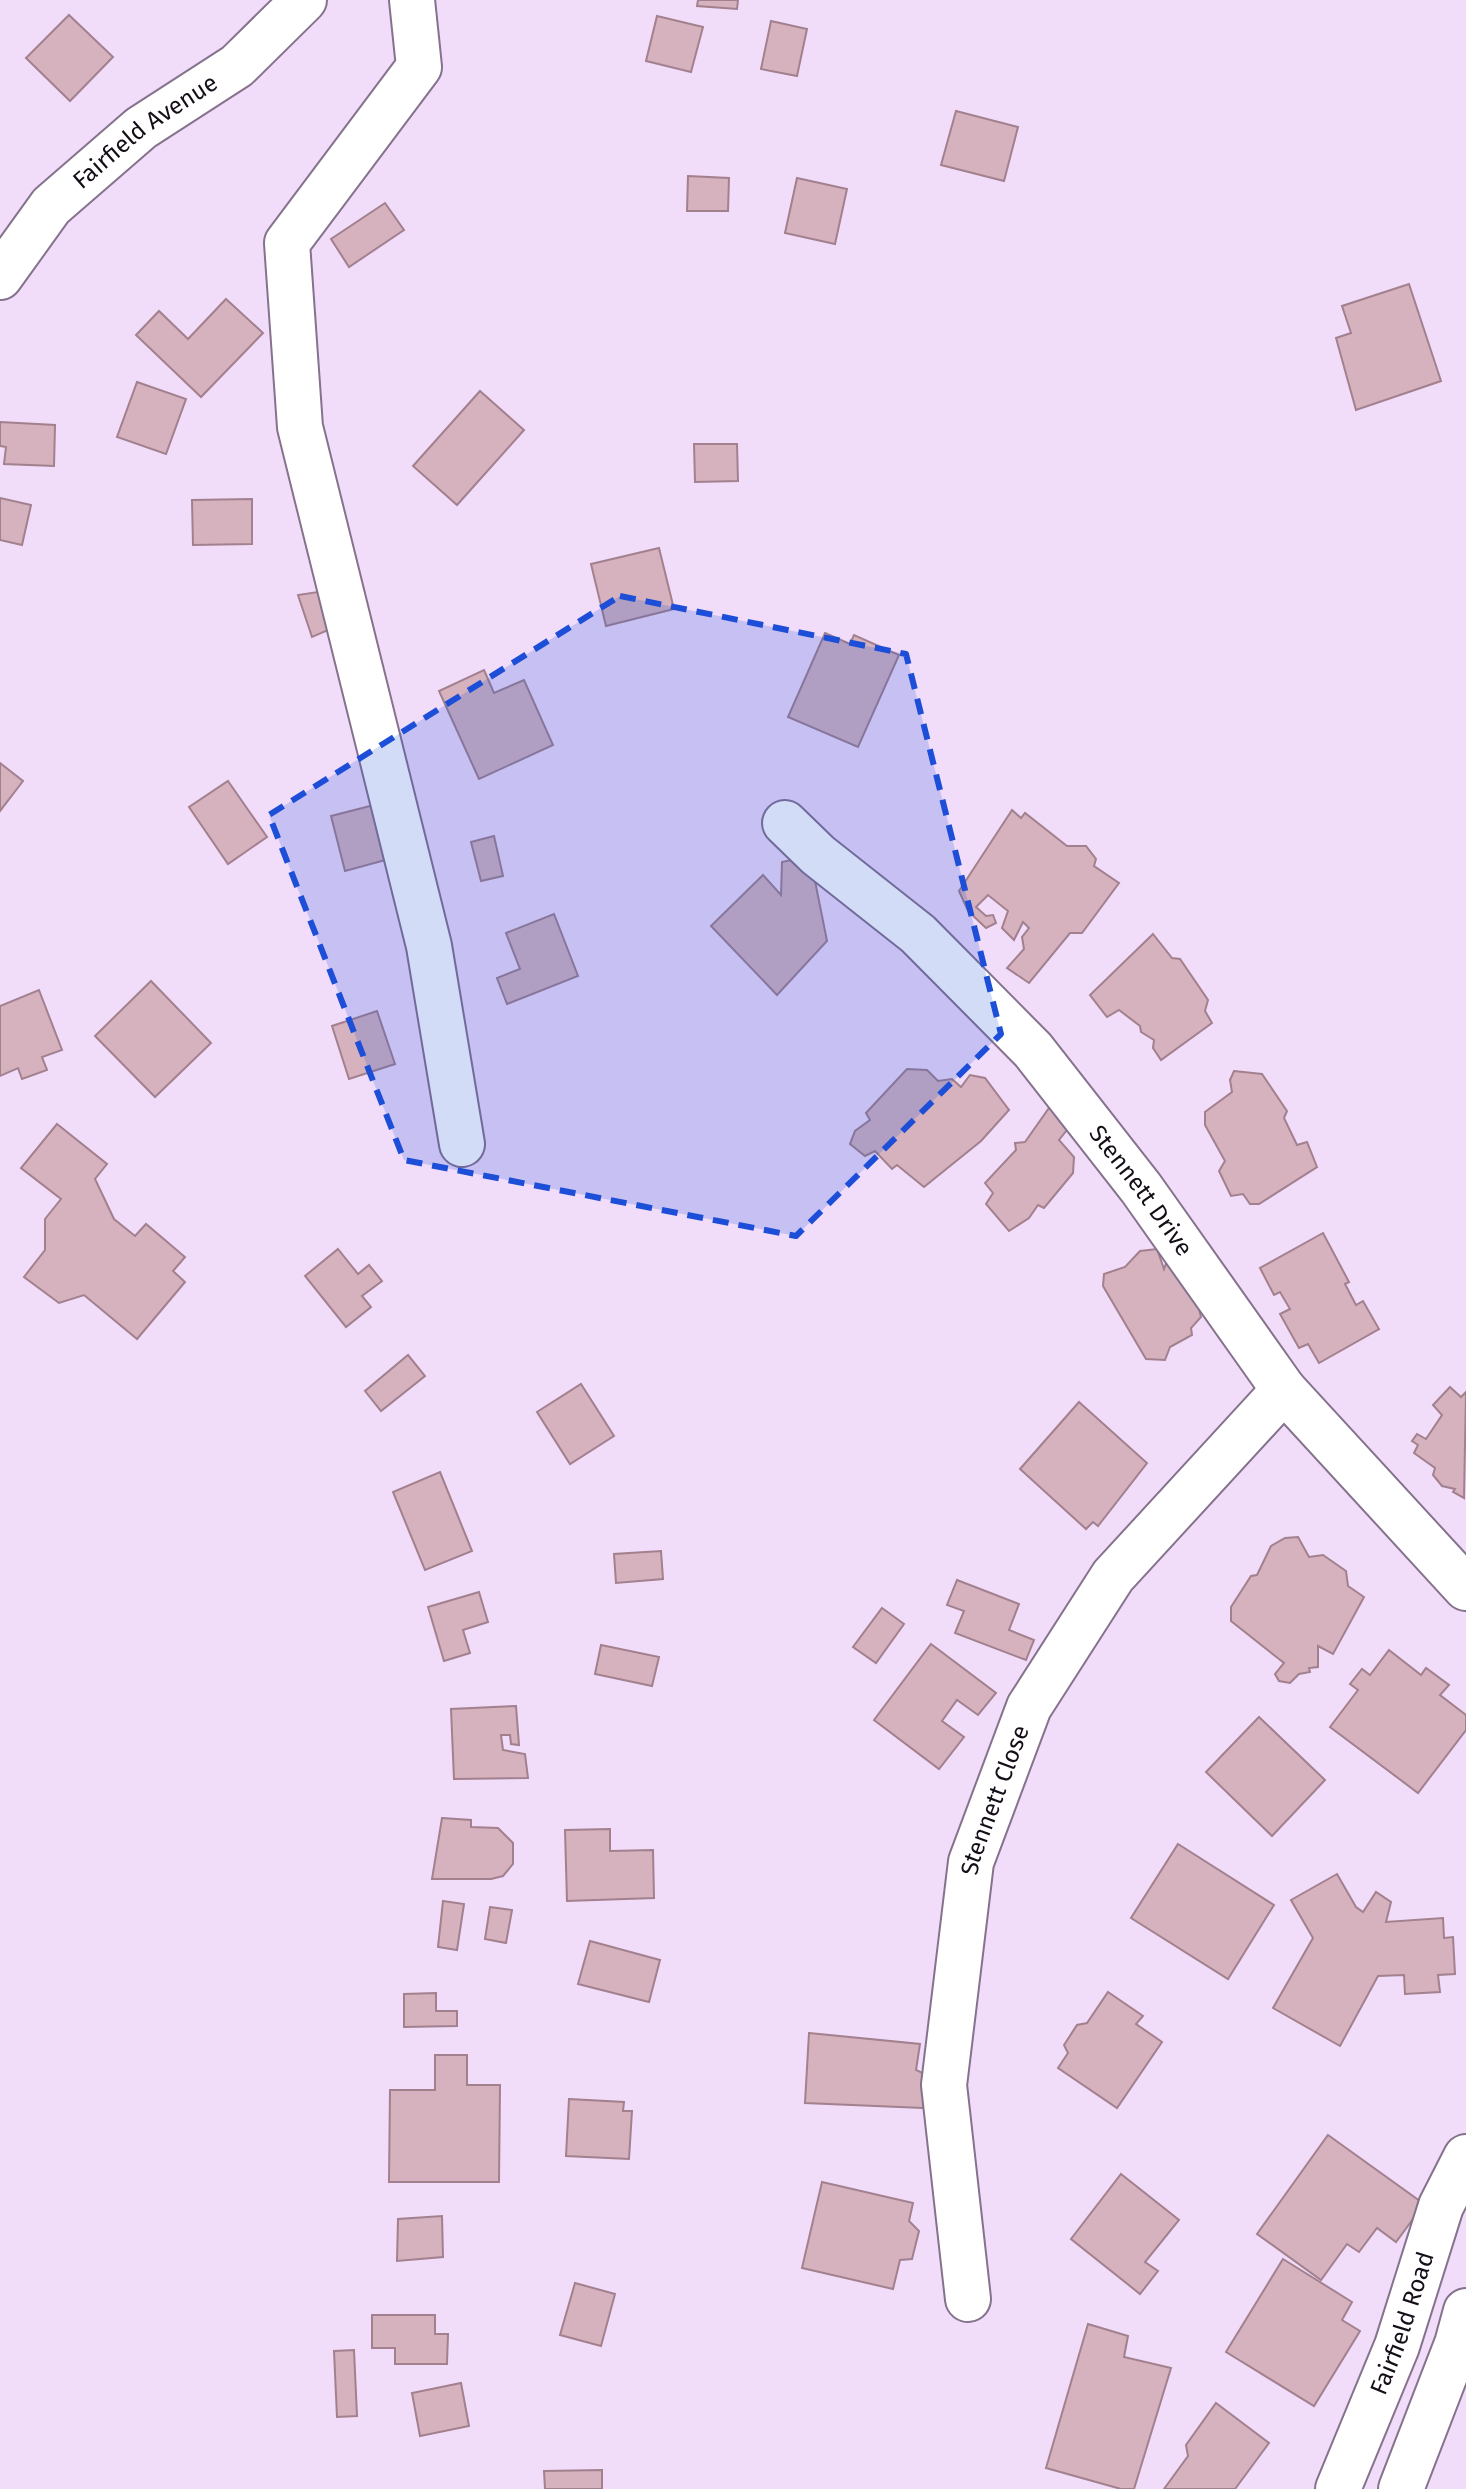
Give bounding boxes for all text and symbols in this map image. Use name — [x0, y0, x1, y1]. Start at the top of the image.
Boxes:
street label: Fairfield Avenue — [67, 68, 223, 195]
street label: Stennett Drive — [1083, 1120, 1199, 1261]
street label: Stennett Close — [956, 1721, 1035, 1877]
street label: Fairfield Road — [1364, 2248, 1440, 2399]

